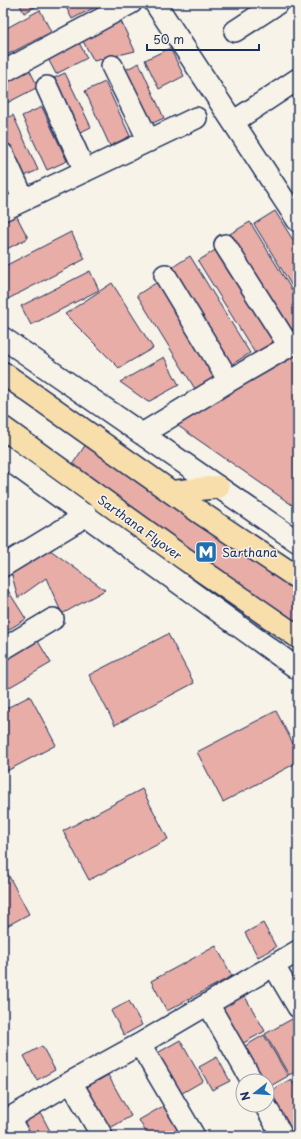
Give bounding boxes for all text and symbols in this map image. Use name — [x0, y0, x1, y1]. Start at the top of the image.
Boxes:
scale bar — [147, 26, 259, 52]
text: 50 m — [153, 30, 184, 48]
street label: Sarthana Flyover — [94, 490, 186, 564]
metro station icon: Sarthana — [193, 539, 219, 565]
place label: Sarthana — [222, 543, 278, 561]
north arrow — [235, 1073, 275, 1113]
text: N — [235, 1089, 254, 1103]

